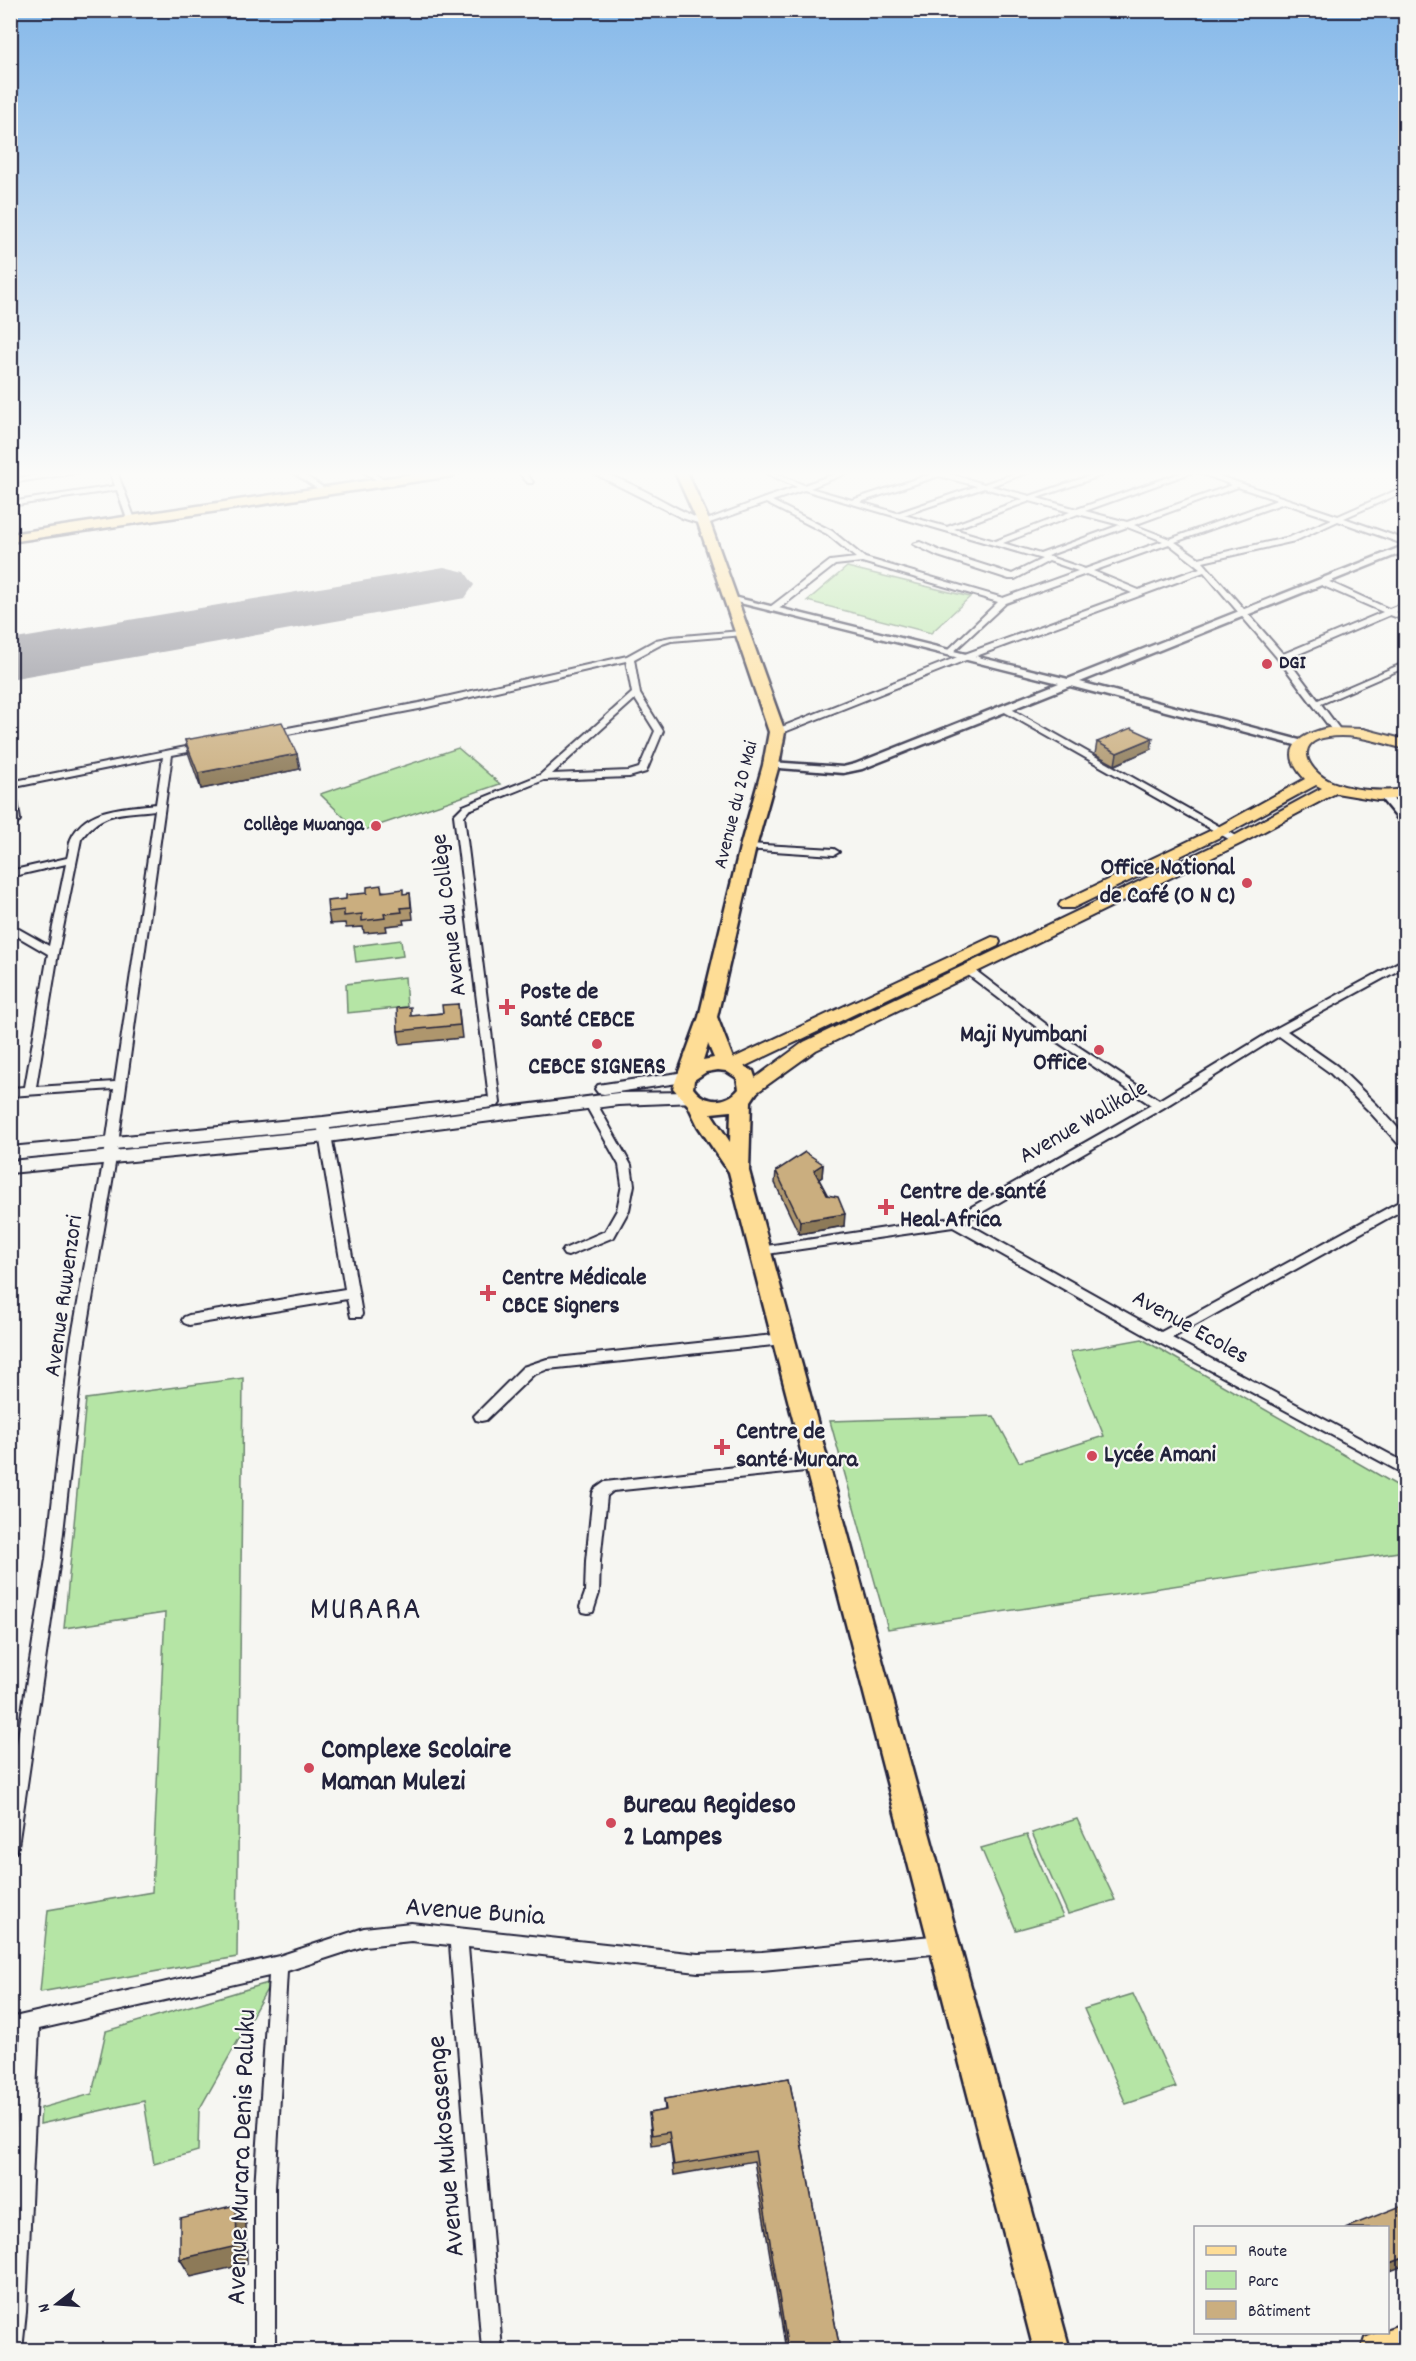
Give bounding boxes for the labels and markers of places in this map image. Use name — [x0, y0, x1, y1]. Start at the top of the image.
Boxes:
place label: DGI — [1279, 650, 1306, 678]
marker: DGI — [1260, 657, 1274, 671]
place label: Collège Mwanga — [244, 812, 365, 840]
marker: Collège Mwanga — [369, 819, 383, 833]
place label: Office National de Café (O N C) — [1100, 852, 1235, 914]
marker: Office National de Café (O N C) — [1240, 876, 1254, 890]
place label: Poste de Santé CEBCE — [520, 976, 636, 1038]
marker: Poste de Santé CEBCE — [498, 998, 516, 1016]
place label: Maji Nyumbani Office — [960, 1019, 1088, 1081]
marker: CEBCE SIGNERS — [590, 1037, 604, 1051]
marker: Maji Nyumbani Office — [1092, 1043, 1106, 1057]
place label: CEBCE SIGNERS — [528, 1051, 666, 1085]
place label: Centre de santé Heal Africa — [900, 1176, 1046, 1238]
marker: Centre de santé Heal Africa — [877, 1198, 895, 1216]
place label: Centre Médicale CBCE Signers — [502, 1262, 647, 1324]
marker: Centre Médicale CBCE Signers — [479, 1284, 497, 1302]
place label: Centre de santé Murara — [736, 1416, 859, 1478]
marker: Centre de santé Murara — [713, 1438, 731, 1456]
place label: Lycée Amani — [1104, 1439, 1217, 1473]
marker: Lycée Amani — [1085, 1449, 1099, 1463]
place label: Complexe Scolaire Maman Mulezi — [321, 1732, 511, 1804]
marker: Complexe Scolaire Maman Mulezi — [302, 1761, 316, 1775]
place label: Bureau Regideso 2 Lampes — [623, 1787, 796, 1859]
marker: Bureau Regideso 2 Lampes — [604, 1816, 618, 1830]

